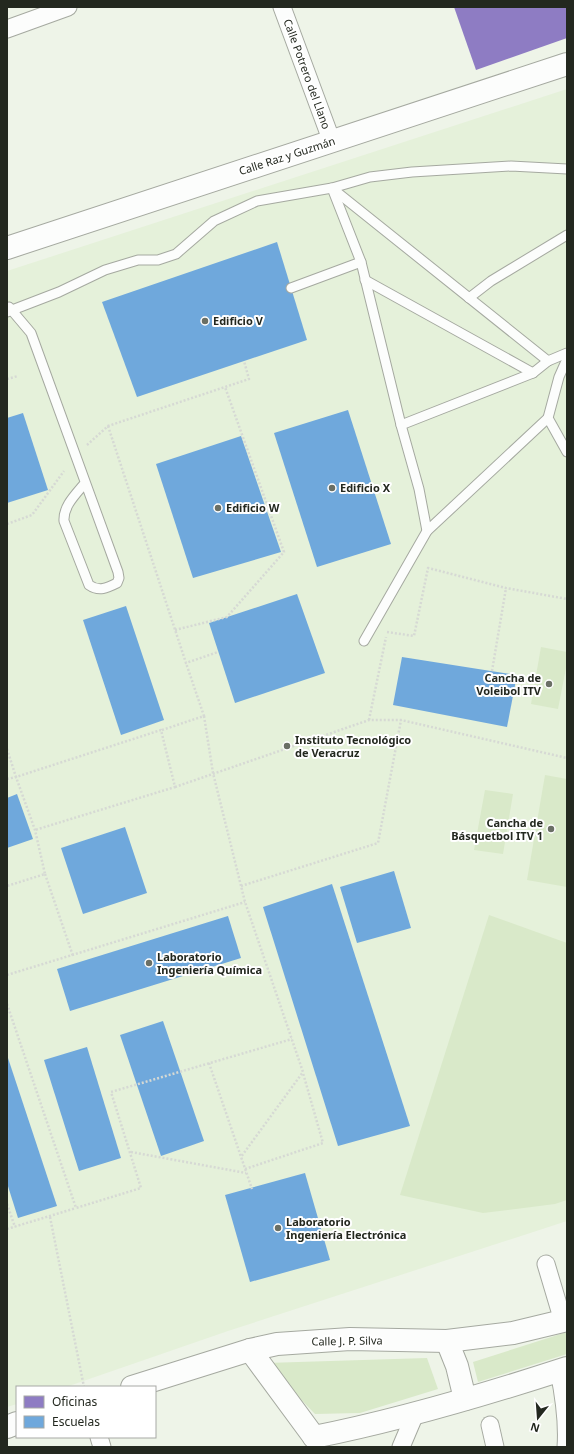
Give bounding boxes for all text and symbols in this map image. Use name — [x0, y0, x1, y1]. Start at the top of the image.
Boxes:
street label: Calle Potrero del Llano — [281, 17, 335, 131]
street label: Calle Raz y Guzmán — [237, 133, 337, 178]
place label: Edificio V — [213, 313, 264, 328]
marker: Edificio V — [200, 316, 210, 326]
place label: Edificio X — [340, 480, 391, 495]
marker: Edificio X — [327, 483, 337, 493]
place label: Edificio W — [226, 500, 280, 515]
marker: Edificio W — [213, 503, 223, 513]
place label: Cancha de Voleibol ITV — [476, 670, 542, 698]
marker: Cancha de Voleibol ITV — [544, 679, 554, 689]
place label: Instituto Tecnológico de Veracruz — [295, 732, 411, 760]
marker: Instituto Tecnológico de Veracruz — [282, 741, 292, 751]
place label: Cancha de Básquetbol ITV 1 — [451, 815, 543, 843]
marker: Cancha de Básquetbol ITV 1 — [546, 824, 556, 834]
place label: Laboratorio Ingeniería Química — [157, 949, 262, 977]
marker: Laboratorio Ingeniería Química — [144, 958, 154, 968]
place label: Laboratorio Ingeniería Electrónica — [286, 1214, 406, 1242]
marker: Laboratorio Ingeniería Electrónica — [273, 1223, 283, 1233]
street label: Calle J. P. Silva — [311, 1332, 383, 1349]
legend — [16, 1386, 156, 1438]
text: Oficinas — [52, 1393, 98, 1410]
north arrow — [518, 1398, 558, 1438]
text: Escuelas — [52, 1413, 100, 1430]
text: N — [528, 1420, 541, 1437]

